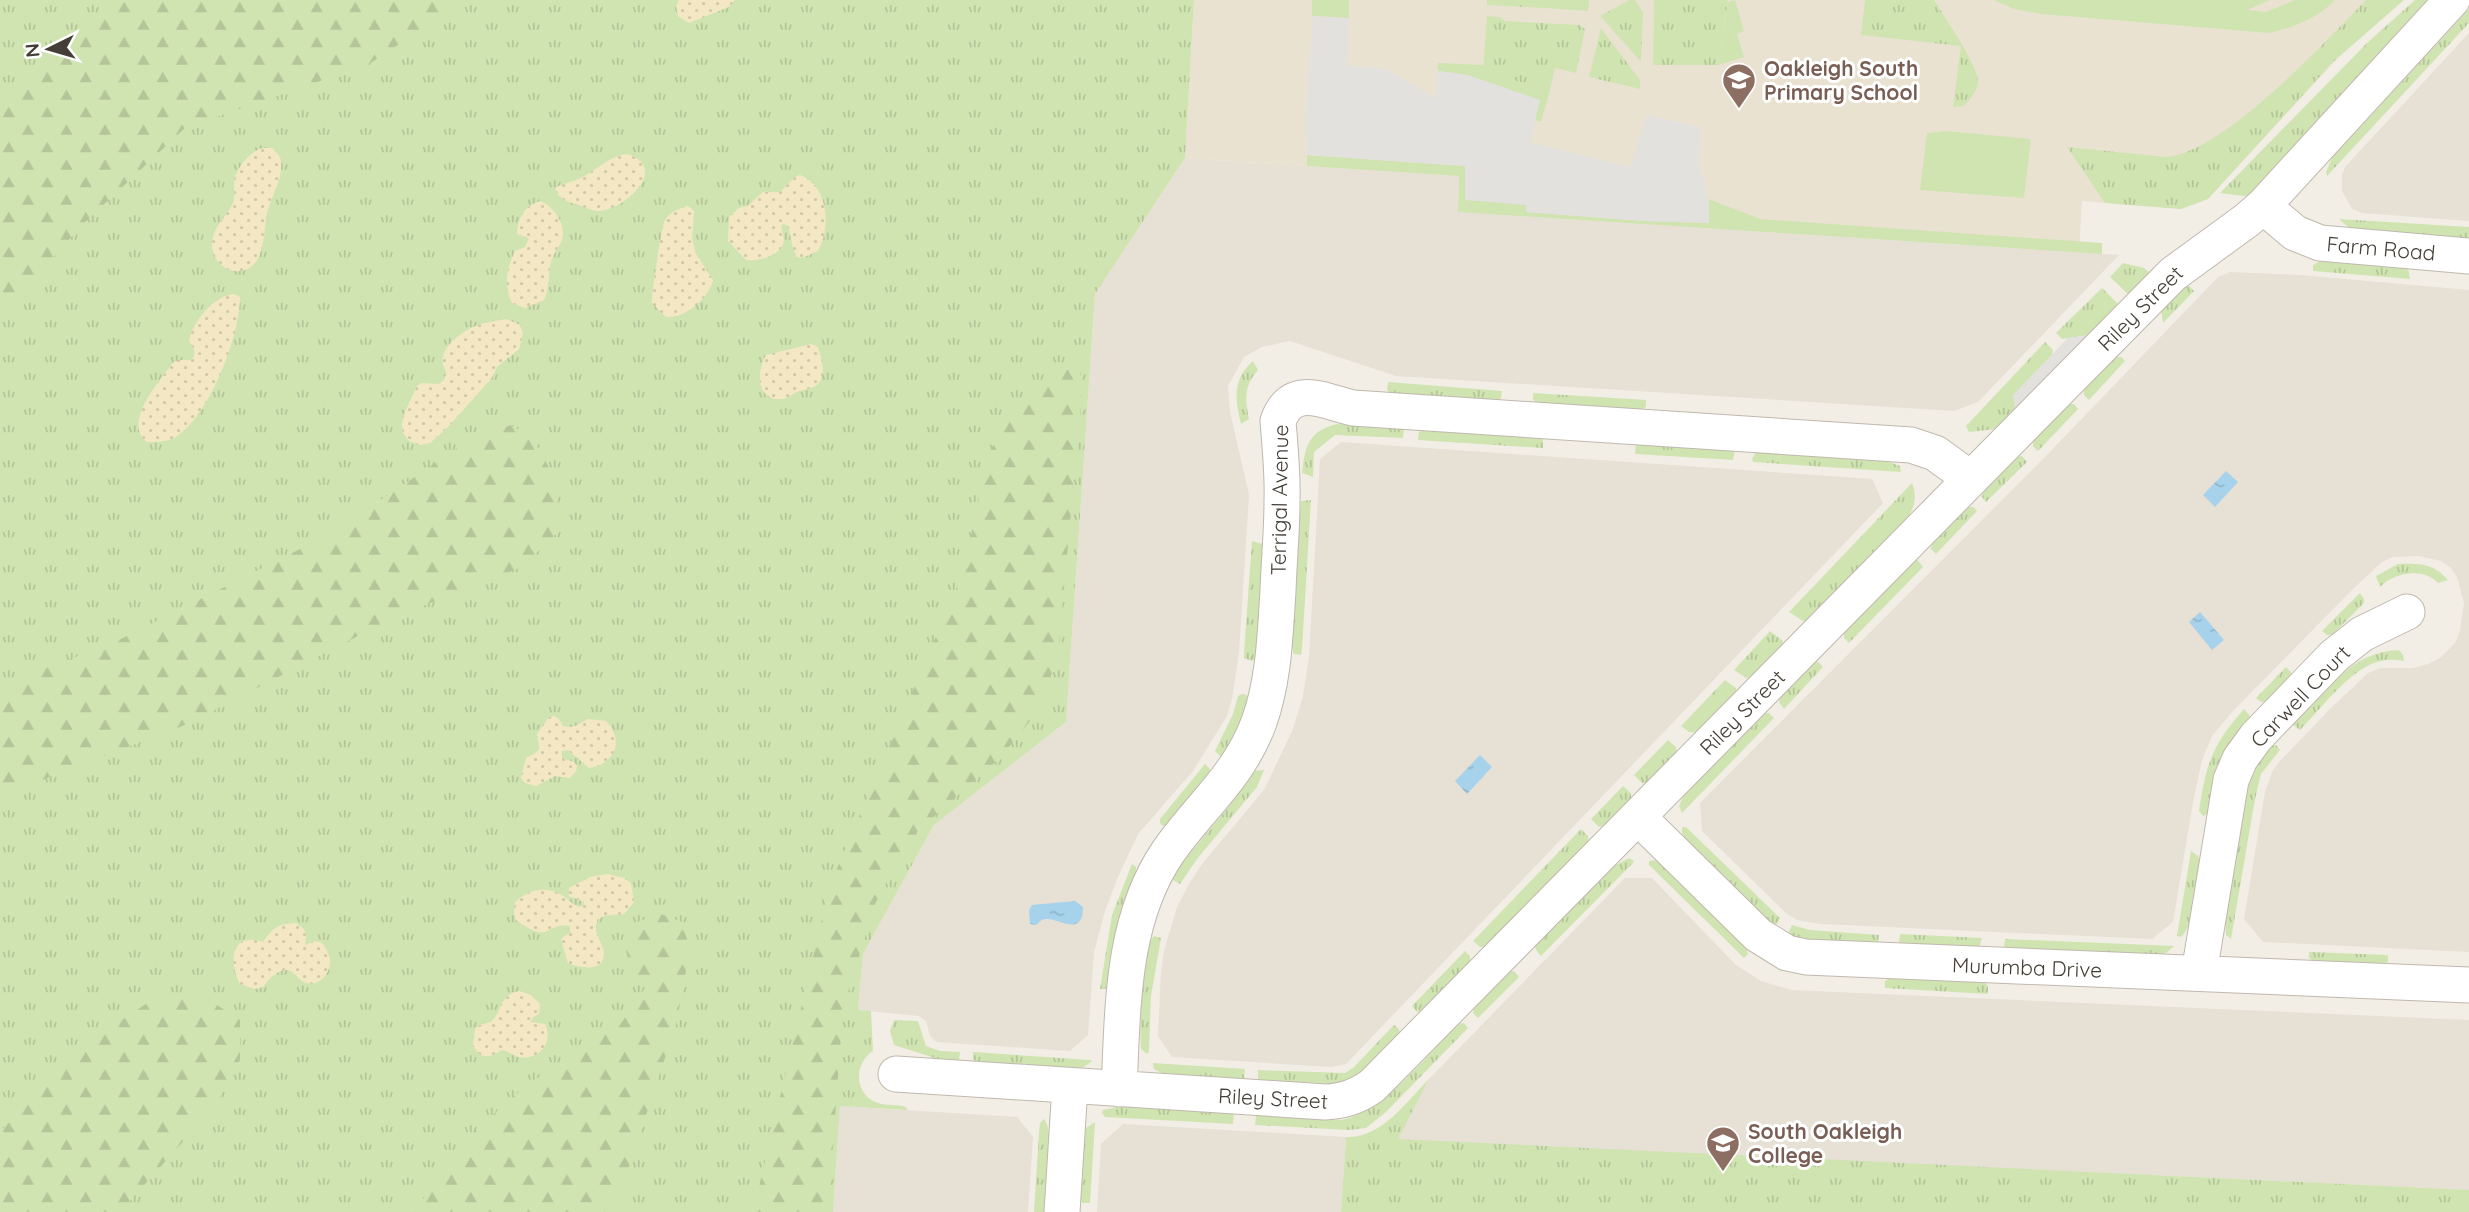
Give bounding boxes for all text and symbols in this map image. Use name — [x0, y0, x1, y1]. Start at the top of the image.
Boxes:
north arrow — [14, 14, 84, 84]
text: N — [20, 42, 45, 58]
place label: Oakleigh South Primary School — [1764, 55, 1918, 105]
school or university icon: Oakleigh South Primary School — [1720, 61, 1758, 110]
street label: Farm Road — [2325, 230, 2437, 266]
street label: Riley Street — [2092, 260, 2188, 356]
street label: Terrigal Avenue — [1265, 424, 1293, 576]
street label: Carwell Court — [2245, 639, 2355, 753]
street label: Riley Street — [1694, 664, 1790, 760]
street label: Murumba Drive — [1951, 951, 2103, 983]
street label: Riley Street — [1217, 1082, 1329, 1114]
place label: South Oakleigh College — [1748, 1118, 1902, 1168]
school or university icon: South Oakleigh College — [1704, 1124, 1742, 1173]

